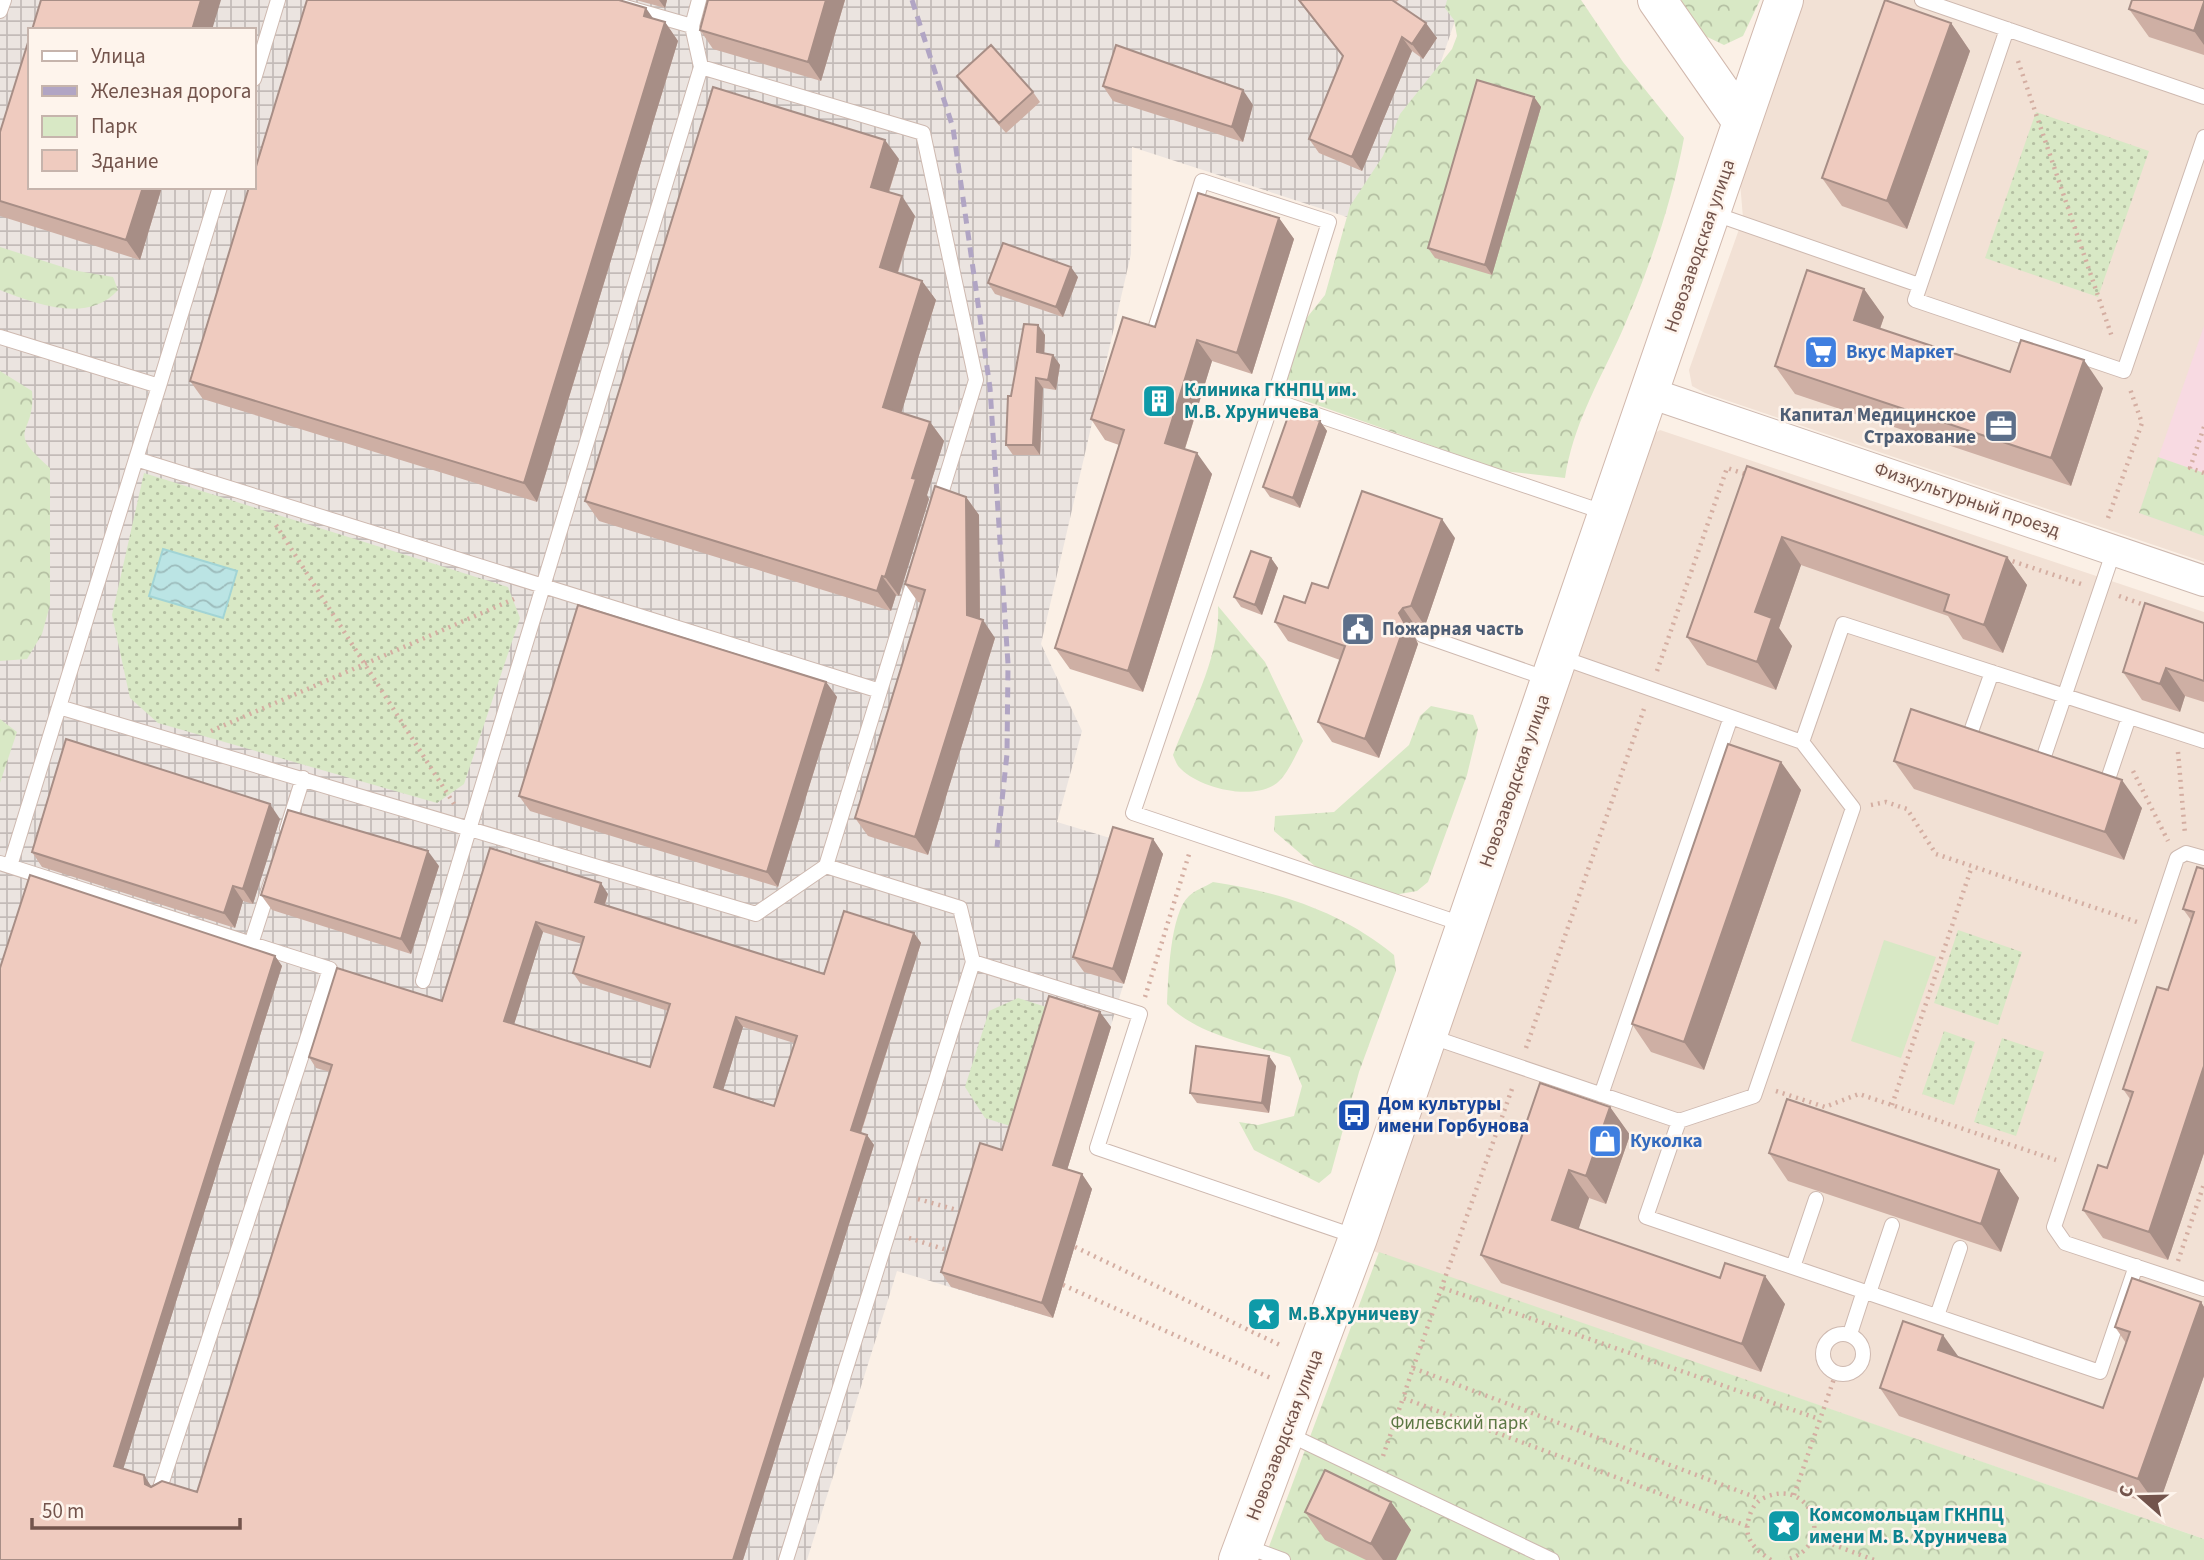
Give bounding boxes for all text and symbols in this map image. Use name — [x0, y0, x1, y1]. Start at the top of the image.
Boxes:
legend — [28, 28, 256, 189]
text: Улица — [91, 41, 146, 71]
text: Железная дорога — [91, 76, 251, 106]
text: Парк — [91, 111, 138, 141]
text: Здание — [91, 146, 159, 176]
street label: Новозаводская улица — [1658, 156, 1742, 336]
supermarket icon: Вкус Маркет — [1802, 333, 1840, 371]
place label: Вкус Маркет — [1846, 339, 1954, 366]
place label: Клиника ГКНПЦ им. М.В. Хруничева — [1184, 377, 1357, 426]
building icon: Клиника ГКНПЦ им. М.В. Хруничева — [1140, 382, 1178, 420]
place label: Капитал Медицинское Страхование — [1780, 402, 1976, 451]
office icon: Капитал Медицинское Страхование — [1982, 407, 2020, 445]
street label: Физкультурный проезд — [1870, 455, 2064, 545]
public building icon: Пожарная часть — [1339, 610, 1377, 648]
place label: Пожарная часть — [1382, 616, 1524, 643]
street label: Новозаводская улица — [1473, 691, 1557, 871]
place label: Дом культуры имени Горбунова — [1378, 1091, 1529, 1140]
bus stop icon: Дом культуры имени Горбунова — [1335, 1096, 1373, 1134]
shop icon: Куколка — [1586, 1122, 1624, 1160]
place label: Куколка — [1630, 1128, 1703, 1155]
place icon: М.В.Хруничеву — [1245, 1295, 1283, 1333]
place label: М.В.Хруничеву — [1288, 1301, 1419, 1328]
street label: Новозаводская улица — [1240, 1345, 1330, 1525]
park label: Филевский парк — [1390, 1410, 1528, 1437]
north arrow — [2106, 1462, 2176, 1532]
text: С — [2112, 1482, 2141, 1502]
scale bar — [32, 1486, 240, 1530]
text: 50 m — [42, 1496, 84, 1526]
place label: Комсомольцам ГКНПЦ имени М. В. Хруничева — [1809, 1502, 2007, 1551]
place icon: Комсомольцам ГКНПЦ имени М. В. Хруничева — [1765, 1507, 1803, 1545]

